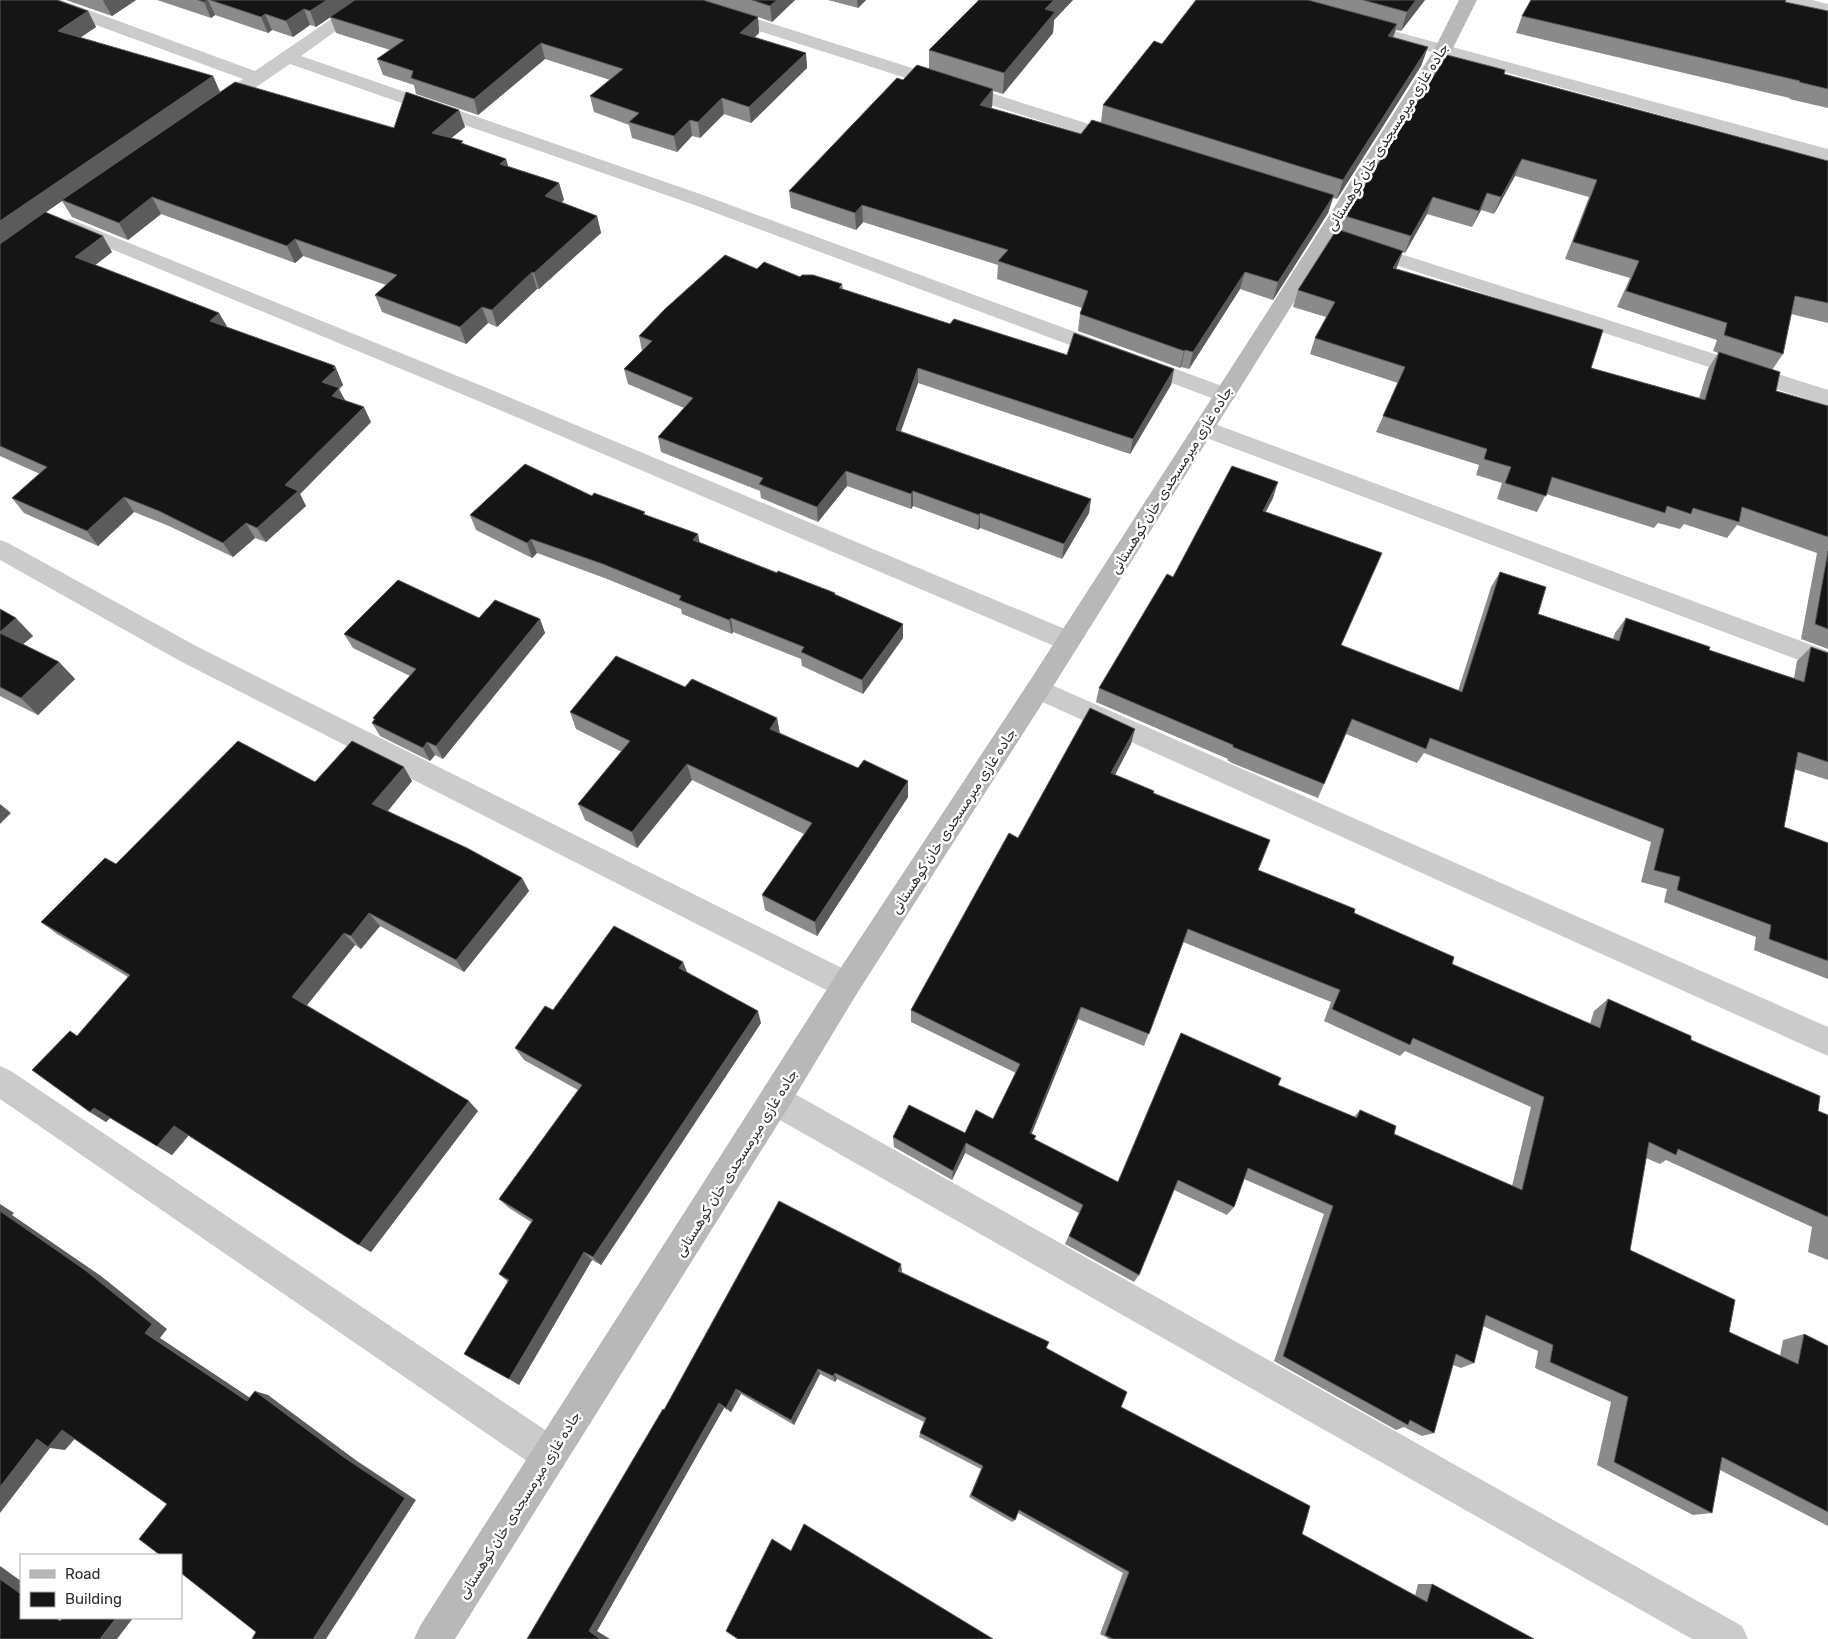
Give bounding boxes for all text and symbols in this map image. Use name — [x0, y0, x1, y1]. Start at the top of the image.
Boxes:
street label: جاده غازی میرمسجدی خان کوهستانی — [1323, 40, 1452, 234]
street label: جاده غازی میرمسجدی خان کوهستانی — [1107, 383, 1236, 577]
street label: جاده غازی میرمسجدی خان کوهستانی — [887, 725, 1020, 917]
street label: جاده غازی میرمسجدی خان کوهستانی — [672, 1066, 801, 1260]
street label: جاده غازی میرمسجدی خان کوهستانی — [455, 1408, 584, 1602]
legend — [20, 1554, 182, 1619]
text: Road — [65, 1565, 101, 1583]
text: Building — [65, 1590, 122, 1608]

